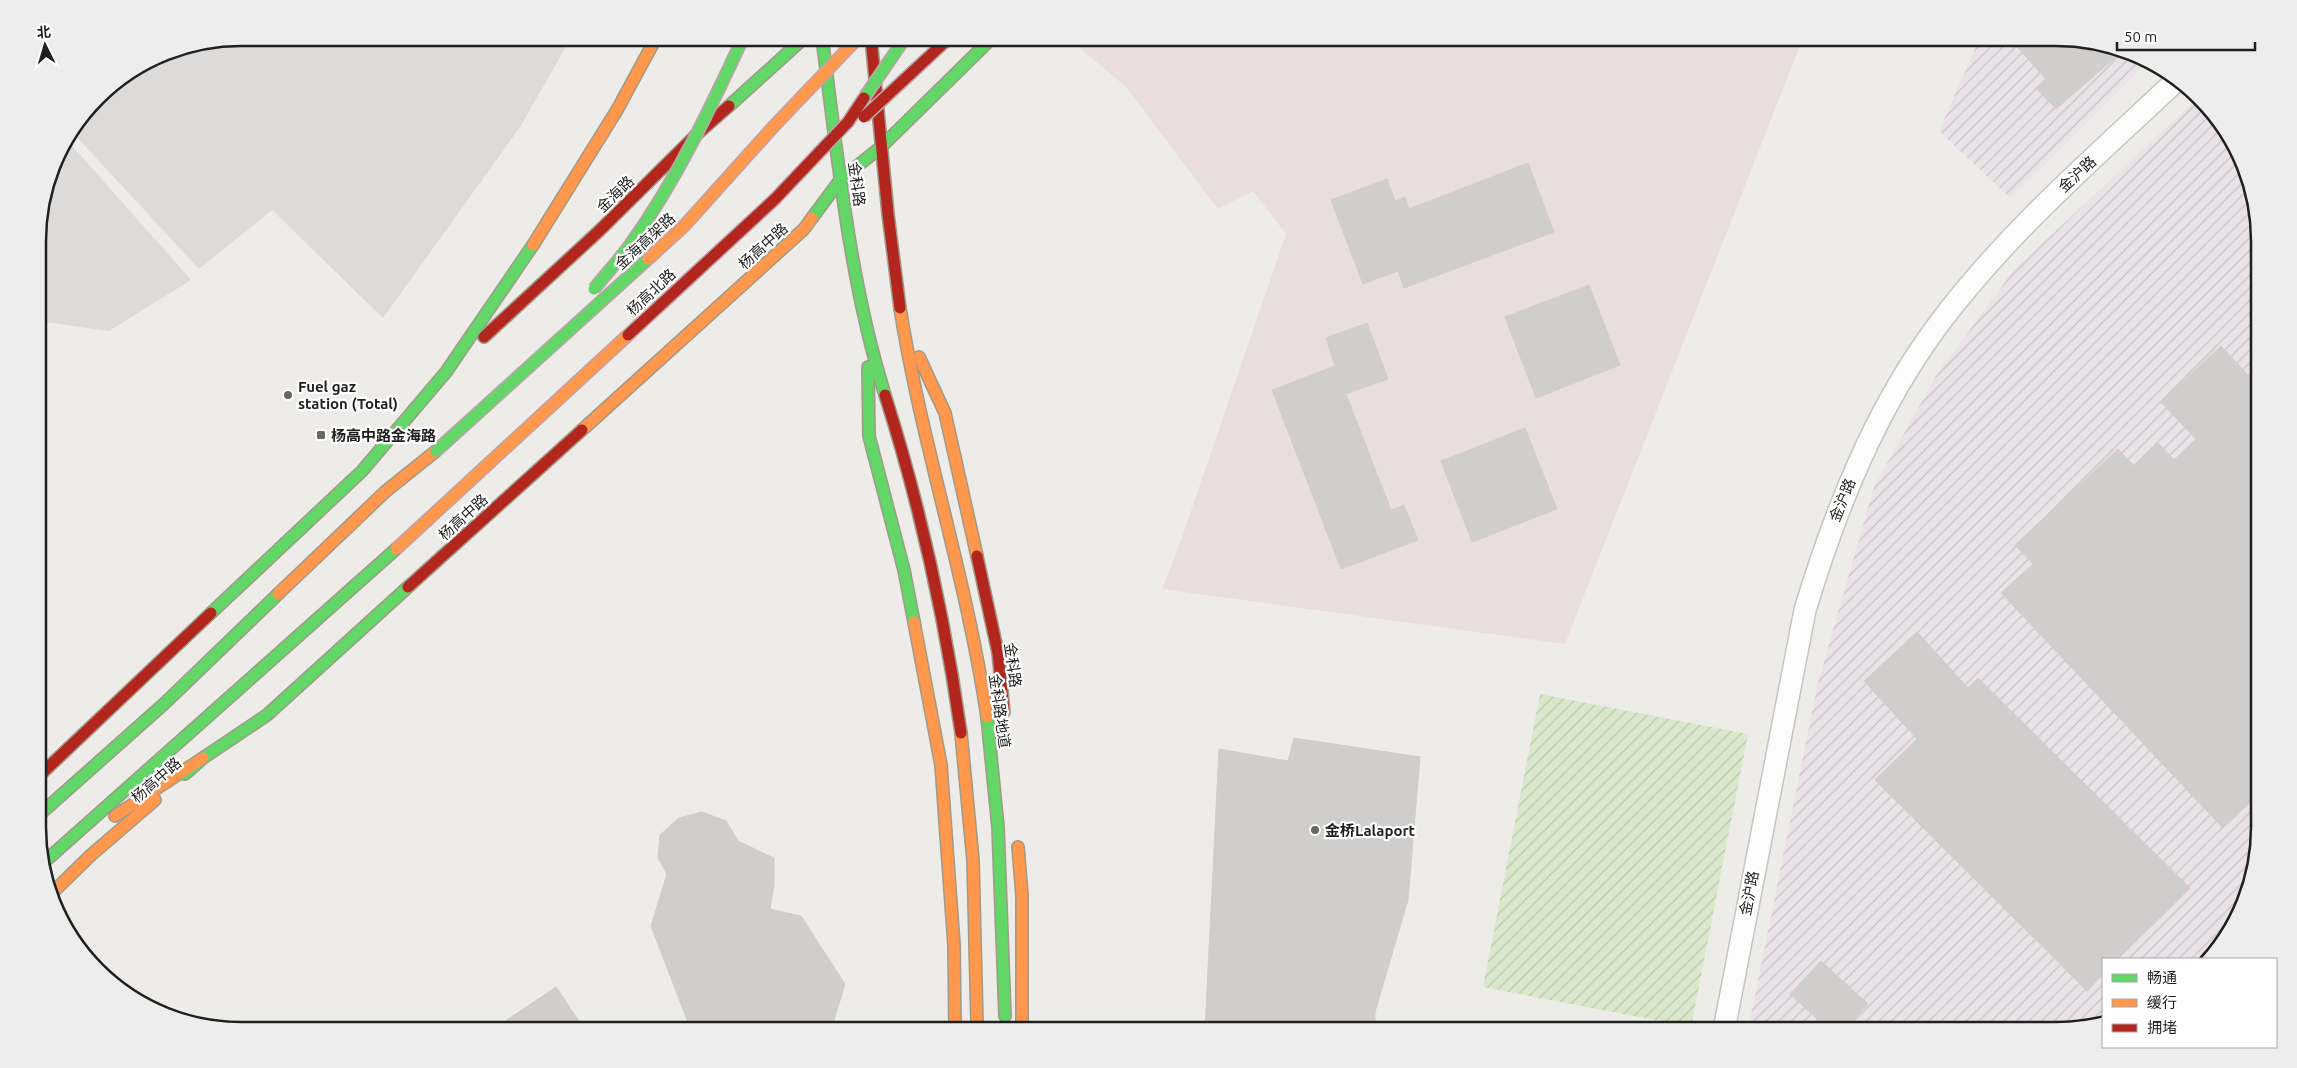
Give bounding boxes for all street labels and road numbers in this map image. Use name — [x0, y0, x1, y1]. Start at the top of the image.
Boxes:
street label: 金沪路 — [2055, 152, 2099, 196]
street label: 金科路 — [845, 161, 869, 207]
street label: 金海路 — [593, 172, 637, 216]
street label: 金海高架路 — [612, 209, 678, 273]
street label: 杨高中路 — [735, 220, 791, 272]
street label: 杨高北路 — [623, 265, 679, 319]
street label: 金沪路 — [1826, 476, 1858, 524]
street label: 杨高中路 — [435, 491, 491, 543]
street label: 金科路 — [1001, 642, 1025, 688]
street label: 金科路地道 — [986, 673, 1014, 749]
street label: 杨高中路 — [128, 754, 184, 806]
street label: 金沪路 — [1736, 869, 1762, 917]

